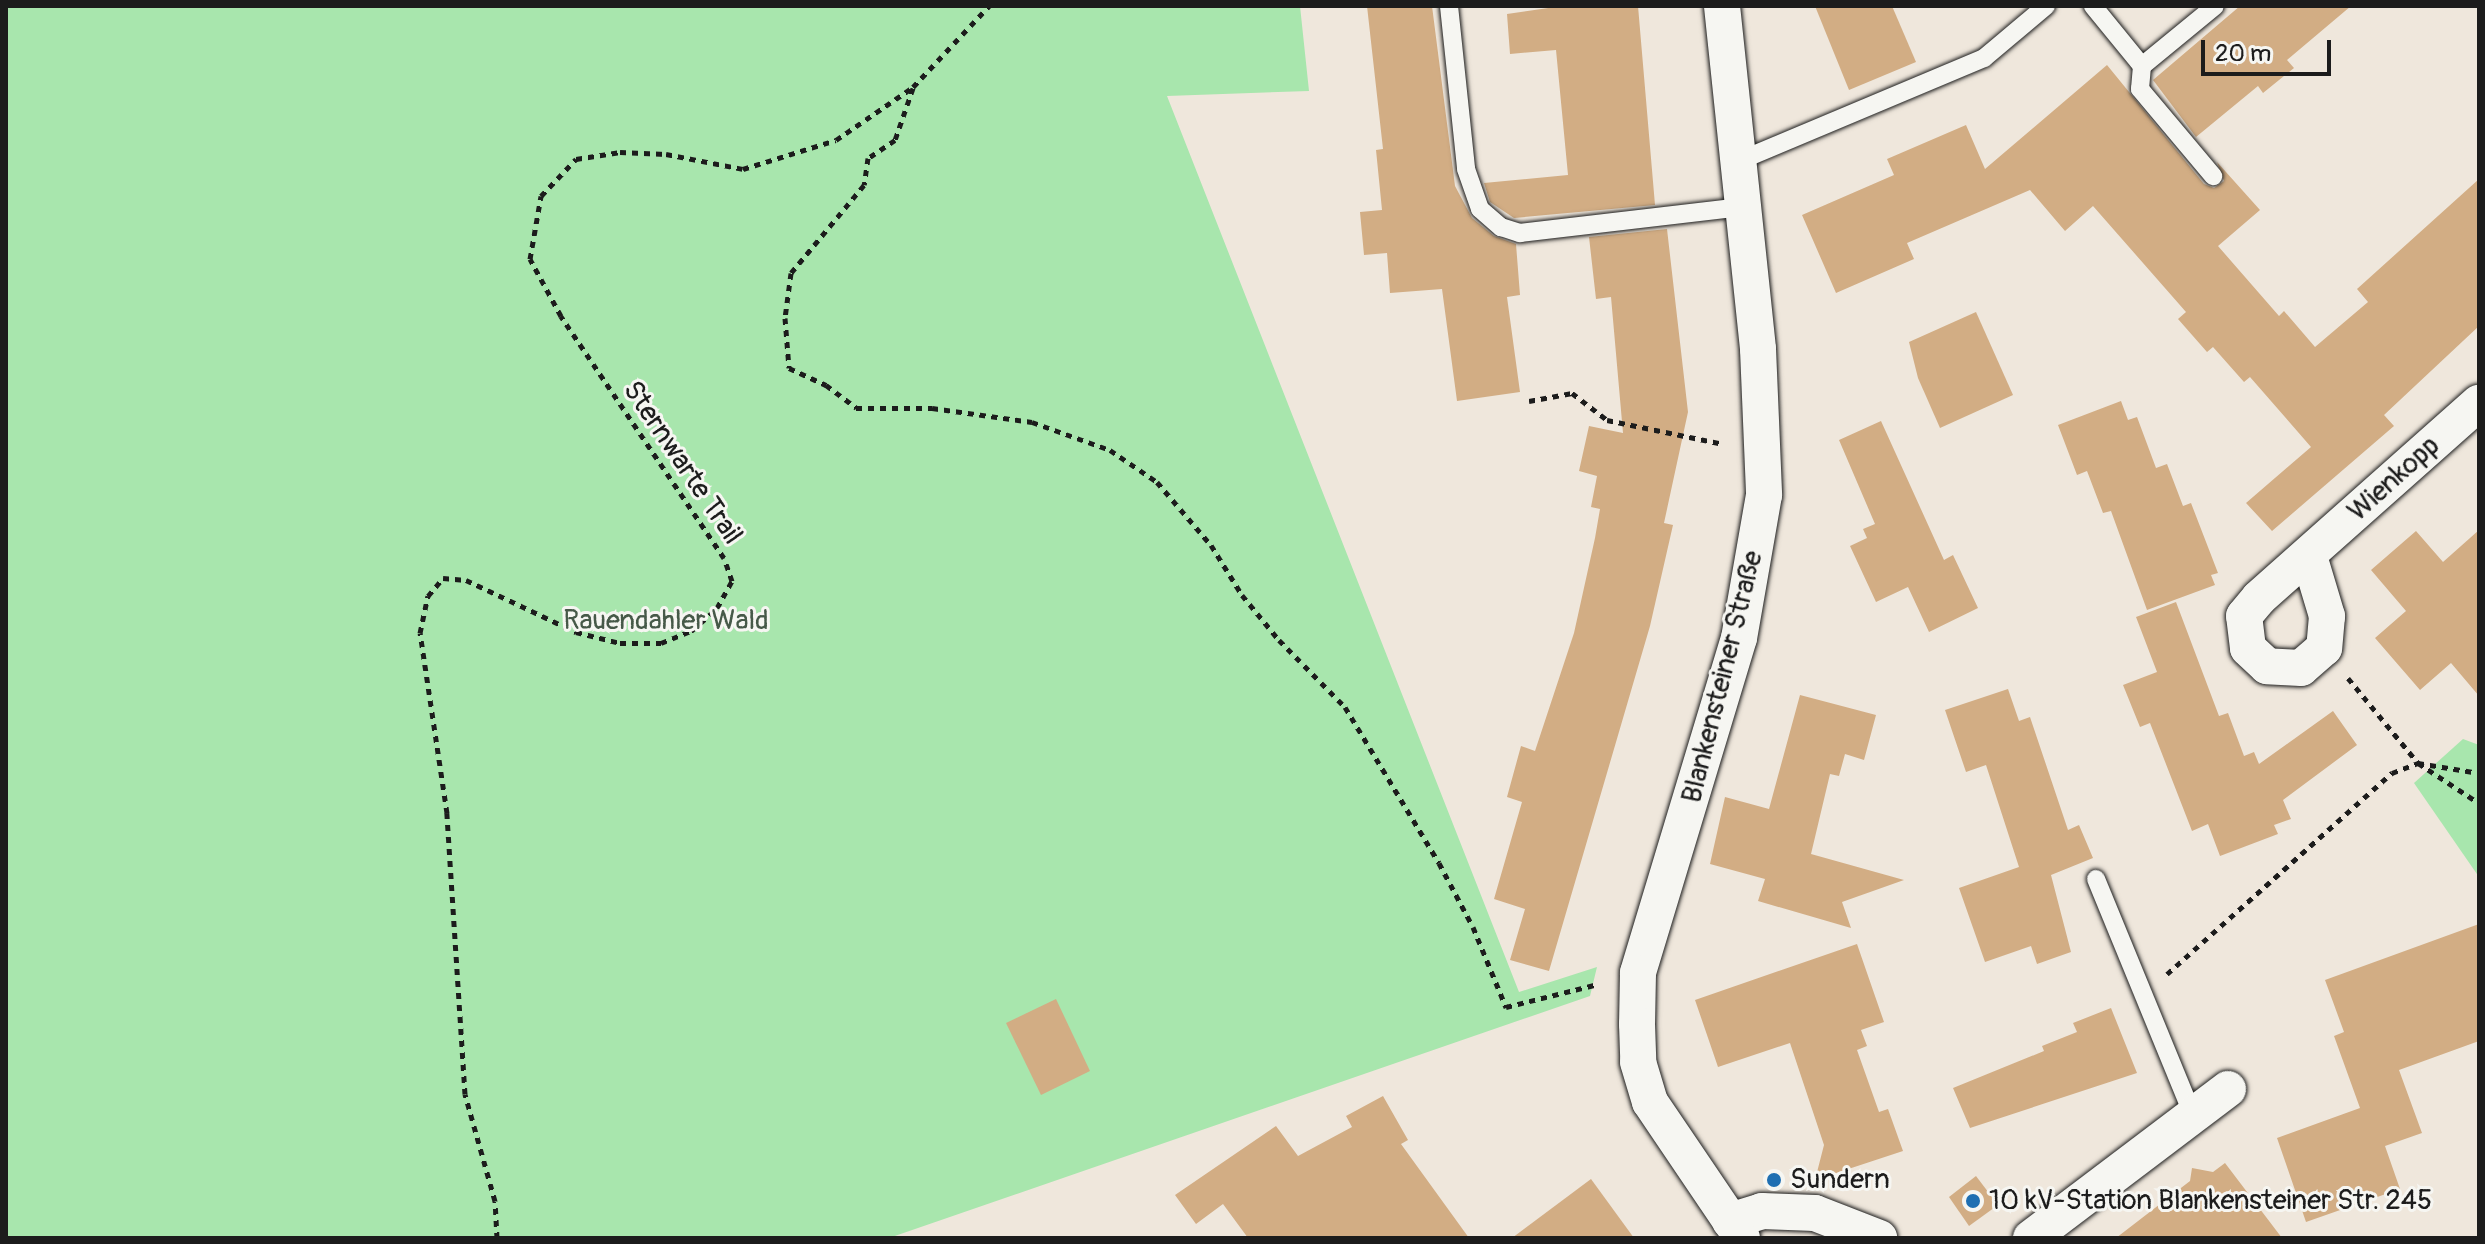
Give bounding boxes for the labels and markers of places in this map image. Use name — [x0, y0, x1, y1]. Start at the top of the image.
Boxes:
place label: Sundern — [1790, 1163, 1890, 1197]
marker: Sundern — [1765, 1171, 1783, 1189]
place label: 10 kV-Station Blankensteiner Str. 245 — [1989, 1184, 2432, 1218]
marker: 10 kV-Station Blankensteiner Str. 245 — [1964, 1192, 1982, 1210]

